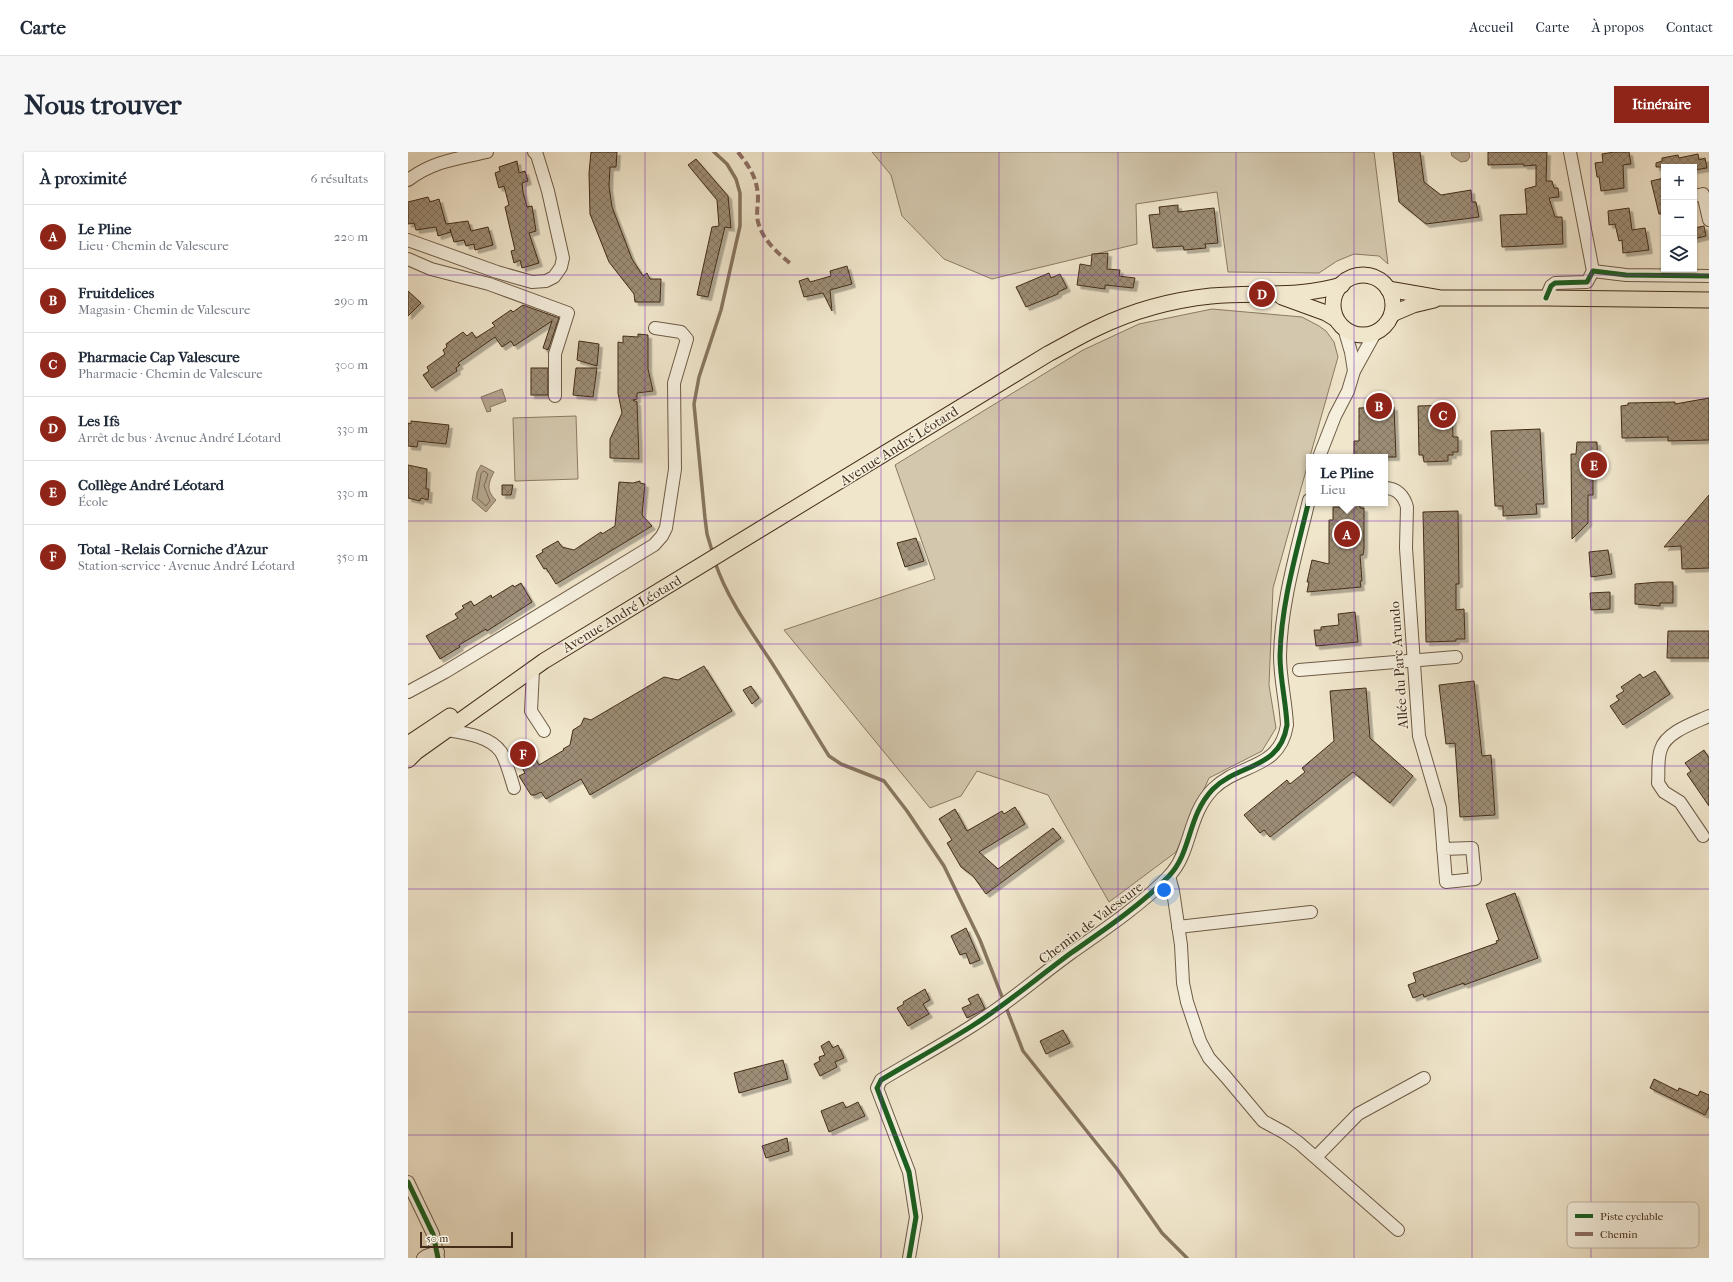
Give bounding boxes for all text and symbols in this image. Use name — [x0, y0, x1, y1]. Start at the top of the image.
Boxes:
text: Carte — [20, 17, 66, 39]
text: Accueil — [1469, 19, 1514, 36]
text: Carte — [1536, 19, 1569, 36]
text: À propos — [1591, 19, 1644, 36]
text: Contact — [1666, 19, 1713, 36]
button: Itinéraire — [1614, 86, 1709, 123]
text: Nous trouver — [24, 88, 181, 121]
map controls — [1661, 164, 1697, 272]
button: + — [1661, 164, 1697, 200]
text: À proximité — [40, 168, 127, 188]
text: 6 résultats — [311, 171, 368, 186]
button: − — [1661, 200, 1697, 236]
text: Le Pline — [78, 220, 131, 238]
text: A — [49, 229, 57, 244]
text: 220 m — [334, 229, 368, 244]
button: layers — [1661, 236, 1697, 272]
text: Lieu · Chemin de Valescure — [78, 238, 229, 253]
pin: D — [1249, 279, 1275, 309]
text: Fruitdelices — [78, 284, 154, 302]
text: B — [49, 293, 57, 308]
text: 290 m — [334, 293, 368, 308]
text: Magasin · Chemin de Valescure — [78, 302, 250, 317]
text: Pharmacie Cap Valescure — [78, 348, 240, 366]
text: C — [49, 357, 57, 372]
text: 300 m — [335, 357, 368, 372]
text: Pharmacie · Chemin de Valescure — [78, 366, 263, 381]
pin: B — [1366, 391, 1392, 421]
pin: C — [1430, 400, 1456, 430]
street label: Avenue André Léotard — [836, 403, 962, 490]
text: Les Ifs — [78, 412, 120, 430]
text: D — [48, 421, 58, 436]
text: 330 m — [337, 421, 368, 436]
text: Arrêt de bus · Avenue André Léotard — [78, 430, 281, 445]
pin: E — [1581, 450, 1607, 480]
popup — [1306, 454, 1388, 506]
text: Le Pline — [1320, 464, 1374, 482]
text: Collège André Léotard — [78, 476, 224, 494]
text: Lieu — [1320, 482, 1346, 497]
text: E — [49, 485, 57, 500]
text: 330 m — [337, 485, 368, 500]
text: École — [78, 494, 108, 509]
pin: A — [1334, 519, 1360, 549]
text: Total - Relais Corniche d'Azur — [78, 540, 268, 558]
text: F — [50, 549, 56, 564]
text: 350 m — [336, 549, 368, 564]
text: Station-service · Avenue André Léotard — [78, 558, 295, 573]
street label: Avenue André Léotard — [558, 571, 685, 657]
street label: Allée du Parc Arundo — [1386, 601, 1412, 730]
pin: F — [510, 739, 536, 769]
street label: Chemin de Valescure — [1036, 878, 1147, 968]
your location — [1154, 880, 1174, 900]
legend — [1567, 1202, 1699, 1248]
text: Piste cyclable — [1600, 1210, 1664, 1223]
text: Chemin — [1600, 1228, 1638, 1241]
scale bar — [420, 1230, 513, 1249]
text: 50 m — [426, 1232, 448, 1245]

